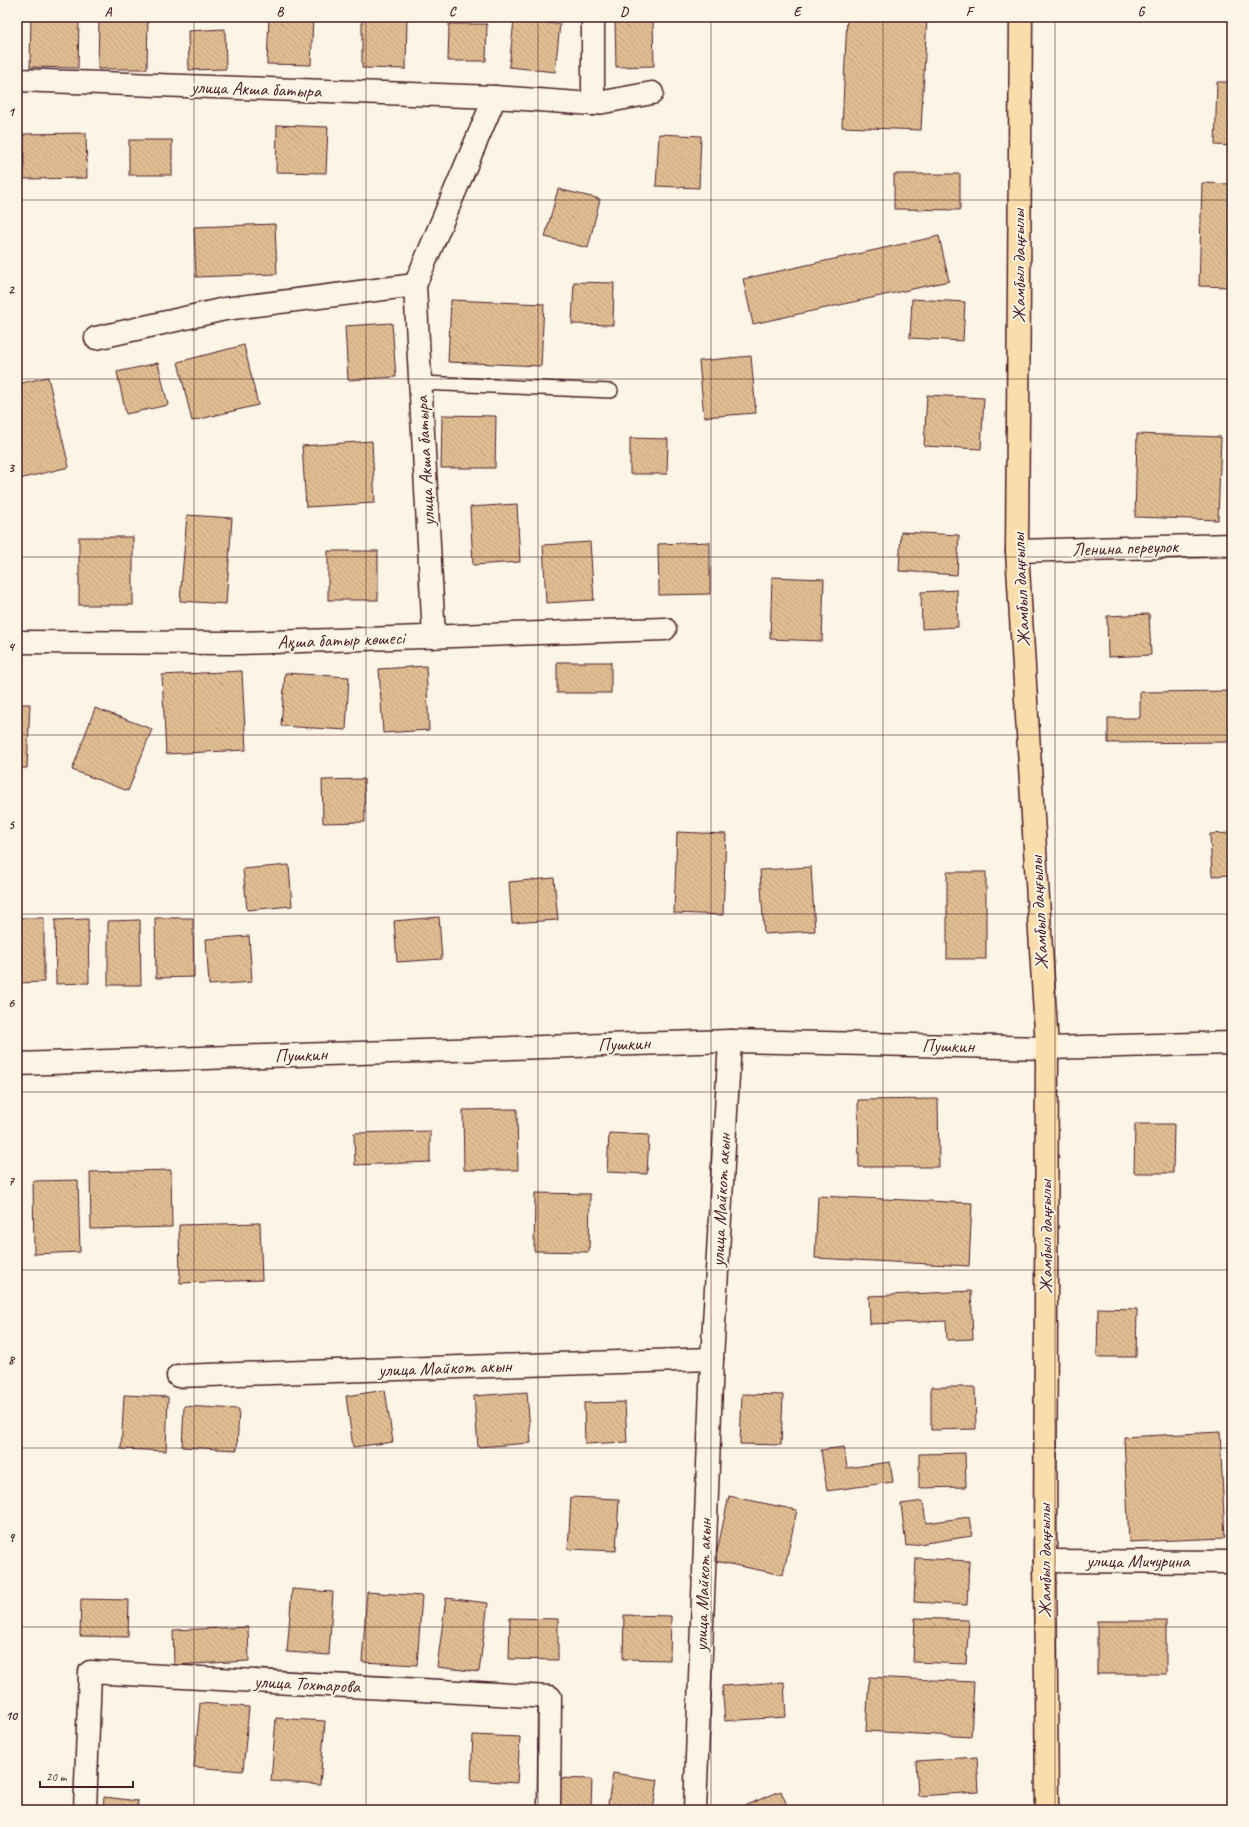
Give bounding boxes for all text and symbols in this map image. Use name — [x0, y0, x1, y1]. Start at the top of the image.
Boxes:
text: A — [105, 4, 113, 20]
text: B — [277, 4, 285, 20]
text: C — [449, 4, 457, 20]
text: D — [620, 4, 629, 20]
text: E — [794, 4, 803, 20]
text: F — [966, 4, 975, 20]
text: G — [1138, 4, 1146, 20]
street label: улица Акша батыра — [189, 75, 323, 103]
text: 1 — [8, 104, 16, 120]
street label: Жамбыл даңғылы — [1007, 207, 1031, 323]
text: 2 — [8, 282, 15, 298]
street label: улица Акша батыра — [410, 394, 440, 528]
text: 3 — [8, 460, 15, 476]
street label: Жамбыл даңғылы — [1006, 530, 1036, 648]
street label: Ленина переулок — [1072, 534, 1179, 562]
street label: Ақша батыр көшесі — [277, 626, 408, 654]
text: 4 — [8, 639, 16, 655]
text: 5 — [8, 817, 15, 833]
street label: Жамбыл даңғылы — [1024, 853, 1054, 971]
text: 6 — [8, 995, 15, 1011]
street label: Пушкин — [597, 1031, 652, 1057]
street label: Пушкин — [922, 1034, 976, 1058]
street label: Пушкин — [274, 1042, 329, 1068]
street label: улица Майкот акын — [705, 1132, 737, 1268]
text: 7 — [8, 1173, 15, 1189]
street label: Жамбыл даңғылы — [1034, 1178, 1058, 1294]
text: 8 — [8, 1352, 16, 1368]
street label: улица Майкот акын — [377, 1354, 513, 1382]
street label: Жамбыл даңғылы — [1033, 1502, 1057, 1618]
street label: улица Майкот акын — [689, 1517, 717, 1653]
text: 9 — [8, 1530, 15, 1546]
street label: улица Мичурина — [1085, 1549, 1191, 1573]
street label: улица Тохтарова — [252, 1669, 362, 1699]
text: 10 — [5, 1708, 18, 1724]
scale bar — [40, 1763, 133, 1789]
text: 20 m — [46, 1769, 68, 1785]

